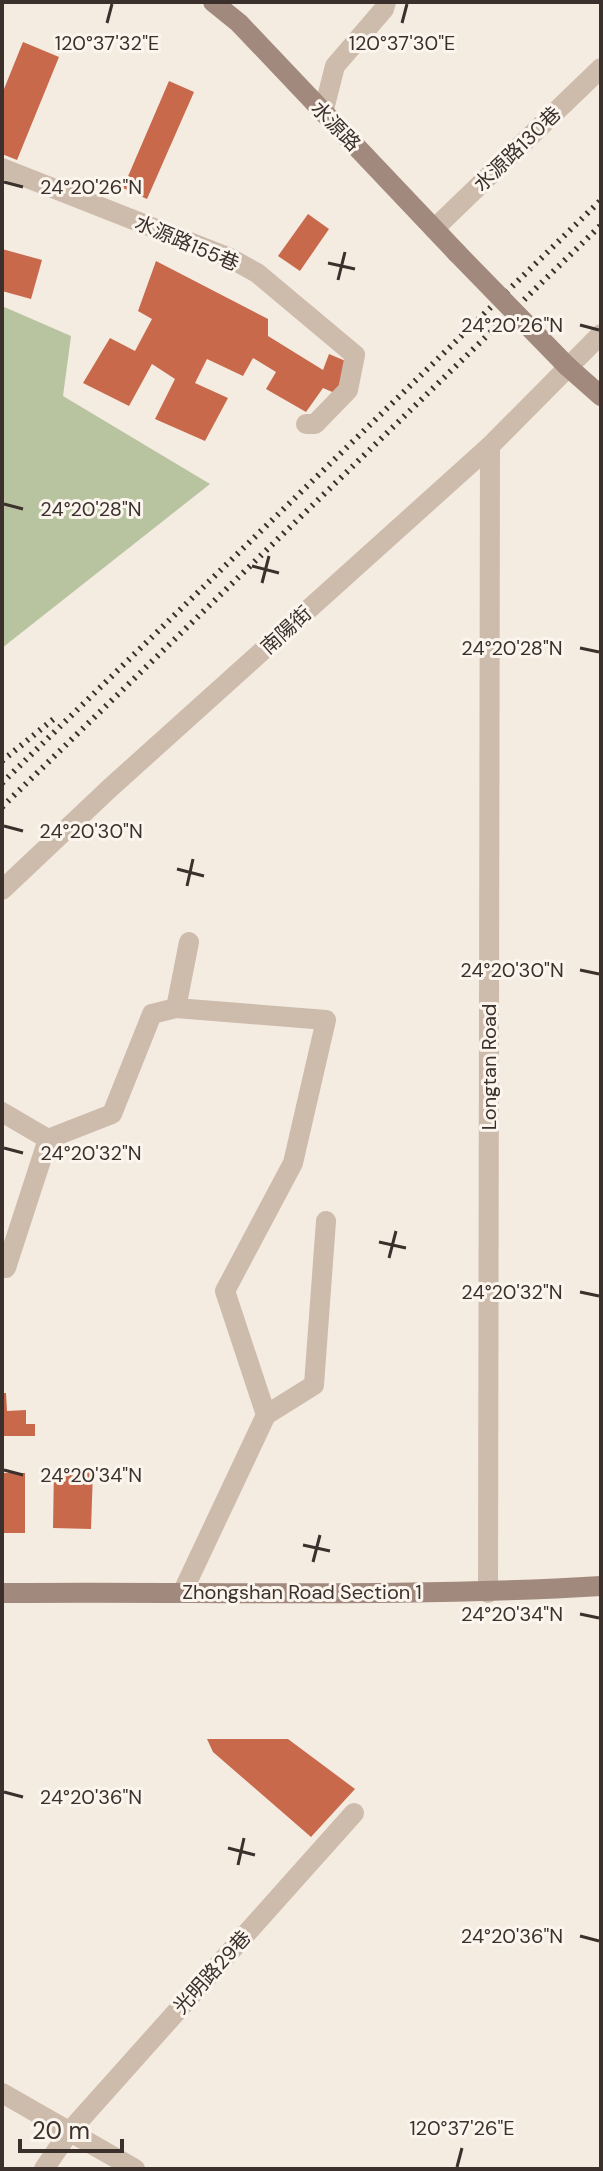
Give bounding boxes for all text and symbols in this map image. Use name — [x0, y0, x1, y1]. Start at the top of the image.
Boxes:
text: 120°37'32"E — [55, 30, 159, 56]
text: 120°37'30"E — [349, 30, 455, 56]
street label: 水源路 — [306, 95, 366, 157]
street label: 水源路130巷 — [468, 101, 566, 197]
text: 24°20'26"N — [40, 174, 142, 200]
street label: 水源路155巷 — [131, 209, 243, 277]
text: 24°20'26"N — [461, 312, 563, 338]
text: 24°20'28"N — [40, 496, 142, 522]
street label: 南陽街 — [255, 600, 317, 660]
text: 24°20'28"N — [461, 635, 563, 661]
text: 24°20'30"N — [39, 818, 143, 844]
text: 24°20'30"N — [460, 957, 564, 983]
street label: Longtan Road — [476, 1004, 502, 1130]
text: 24°20'32"N — [40, 1140, 142, 1166]
text: 24°20'32"N — [461, 1279, 563, 1305]
text: 24°20'34"N — [40, 1462, 142, 1488]
street label: Zhongshan Road Section 1 — [182, 1579, 422, 1605]
text: 24°20'34"N — [461, 1601, 563, 1627]
text: 24°20'36"N — [40, 1784, 142, 1810]
text: 24°20'36"N — [461, 1923, 563, 1949]
street label: 光明路29巷 — [168, 1925, 256, 2019]
scale bar — [20, 2103, 122, 2153]
text: 20 m — [32, 2115, 90, 2146]
text: 120°37'26"E — [409, 2115, 515, 2141]

